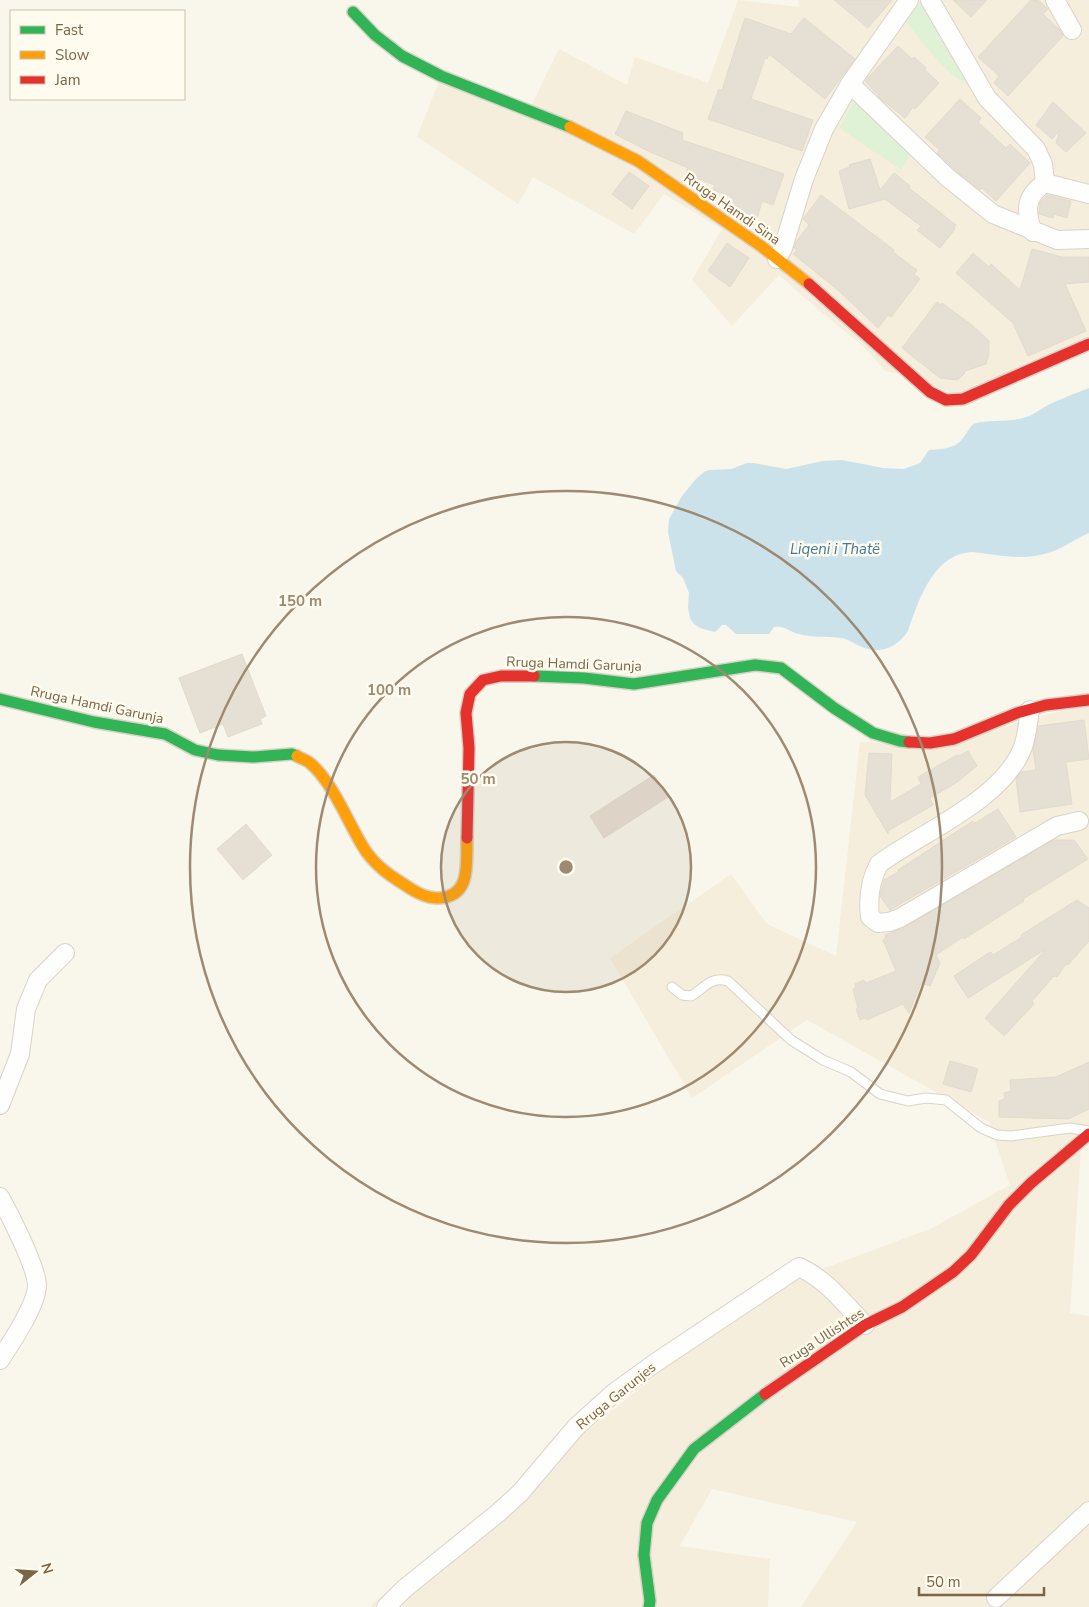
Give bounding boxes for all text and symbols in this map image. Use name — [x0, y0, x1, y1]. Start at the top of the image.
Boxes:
legend — [10, 10, 185, 100]
text: Fast — [55, 20, 84, 40]
text: Slow — [55, 45, 90, 65]
text: Jam — [54, 70, 81, 90]
street label: Rruga Hamdi Sina — [680, 169, 784, 249]
water label: Liqeni i Thatë — [790, 539, 880, 559]
text: 150 m — [278, 591, 322, 611]
street label: Rruga Hamdi Garunja — [506, 652, 642, 676]
text: 100 m — [367, 680, 411, 700]
street label: Rruga Hamdi Garunja — [29, 682, 165, 728]
text: 50 m — [460, 769, 496, 789]
centre of rings — [557, 858, 575, 876]
street label: Rruga Ullishtes — [776, 1304, 868, 1372]
street label: Rruga Garunjes — [572, 1358, 660, 1434]
north arrow — [10, 1547, 60, 1597]
text: N — [36, 1561, 58, 1576]
scale bar — [919, 1564, 1044, 1596]
text: 50 m — [926, 1572, 961, 1592]

